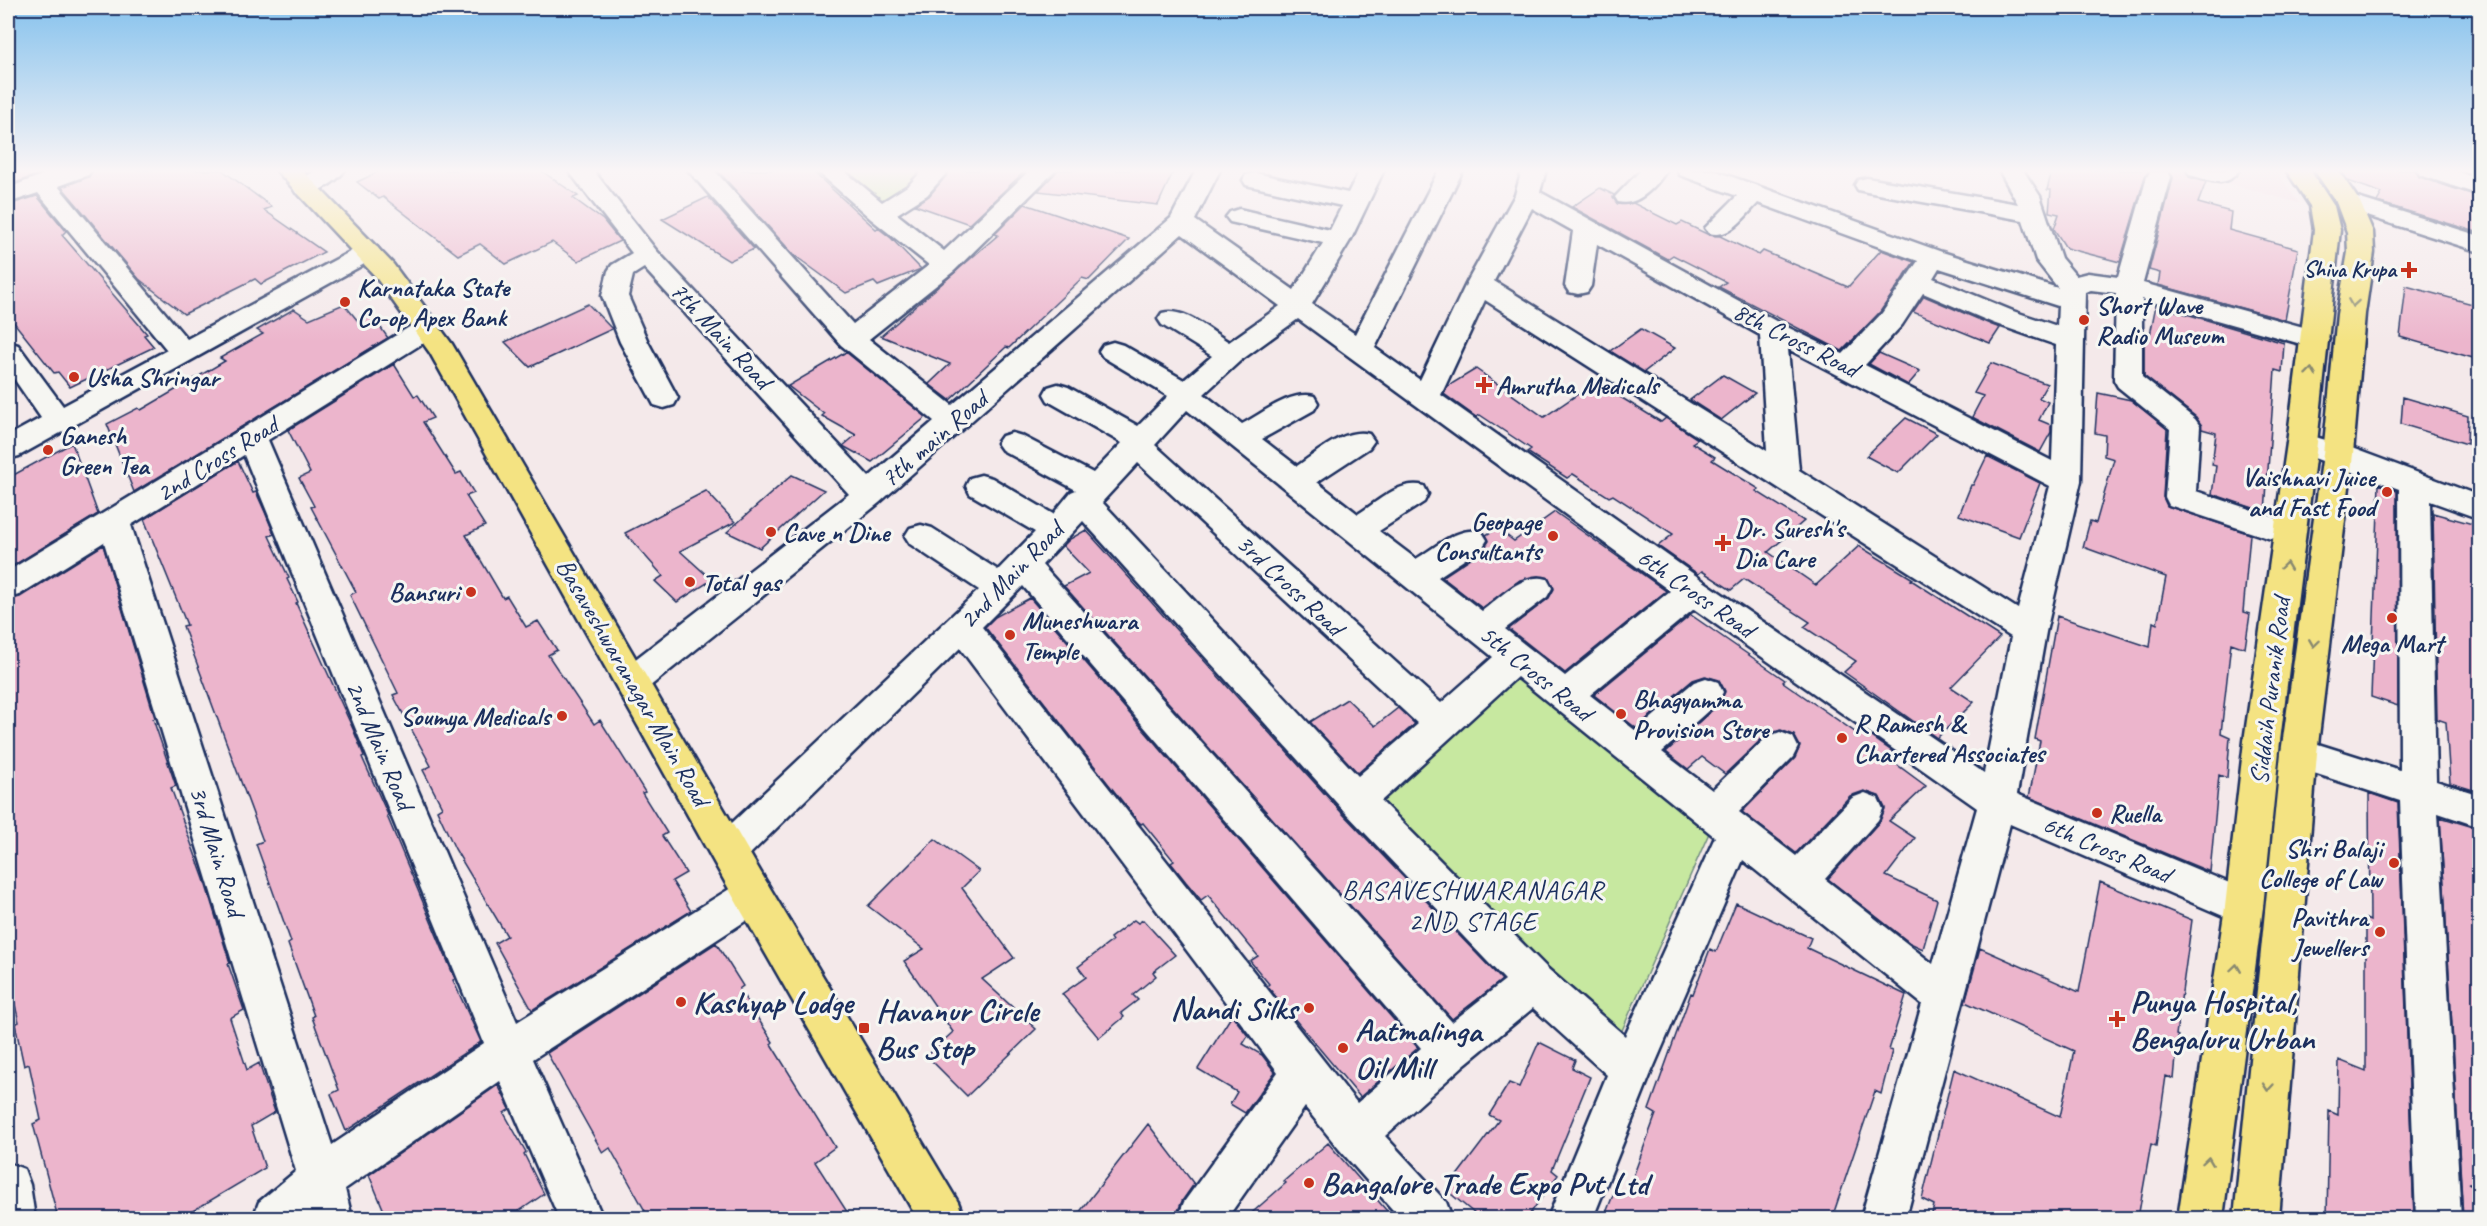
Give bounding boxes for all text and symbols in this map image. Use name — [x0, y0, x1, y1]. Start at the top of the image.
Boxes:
place label: Shiva Krupa — [2304, 256, 2398, 284]
marker: Shiva Krupa — [2400, 261, 2418, 279]
place label: Karnataka State Co-op Apex Bank — [357, 271, 512, 334]
street label: 7th Main Road — [663, 274, 782, 398]
place label: Short Wave Radio Museum — [2096, 289, 2225, 352]
street label: 8th Cross Road — [1728, 294, 1868, 387]
marker: Karnataka State Co-op Apex Bank — [338, 295, 352, 309]
one-way arrow — [2347, 298, 2360, 308]
marker: Short Wave Radio Museum — [2077, 313, 2091, 327]
place label: Usha Shringar — [86, 361, 221, 394]
one-way arrow — [2304, 368, 2316, 377]
place label: Amrutha Medicals — [1496, 369, 1661, 402]
marker: Usha Shringar — [67, 370, 81, 384]
marker: Amrutha Medicals — [1477, 378, 1491, 392]
street label: 7th main Road — [873, 381, 997, 495]
street label: 2nd Cross Road — [150, 407, 287, 509]
place label: Ganesh Green Tea — [60, 419, 151, 482]
marker: Ganesh Green Tea — [41, 443, 55, 457]
place label: Vaishnavi Juice and Fast Food — [2242, 461, 2380, 524]
marker: Vaishnavi Juice and Fast Food — [2380, 485, 2394, 499]
place label: Geopage Consultants — [1435, 505, 1544, 568]
street label: 2nd Main Road — [952, 512, 1073, 636]
place label: Dr. Suresh's Dia Care — [1735, 512, 1848, 575]
place label: Cave n Dine — [783, 516, 892, 549]
marker: Cave n Dine — [764, 525, 778, 539]
street label: 3rd Cross Road — [1229, 527, 1354, 646]
marker: Geopage Consultants — [1546, 529, 1560, 543]
marker: Dr. Suresh's Dia Care — [1716, 536, 1730, 550]
street label: 6th Cross Road — [1631, 540, 1764, 648]
street label: Basaveshwaranagar Main Road — [549, 552, 719, 815]
one-way arrow — [2279, 561, 2291, 570]
place label: Total gas — [702, 566, 784, 599]
marker: Total gas — [683, 575, 697, 589]
place label: Bansuri — [389, 576, 463, 609]
marker: Bansuri — [464, 585, 478, 599]
street label: Siddaih Puranik Road — [2242, 592, 2298, 787]
place label: Muneshwara Temple — [1022, 604, 1140, 667]
marker: Mega Mart — [2385, 611, 2399, 625]
street label: 5th Cross Road — [1473, 617, 1602, 731]
place label: Mega Mart — [2341, 627, 2447, 660]
marker: Muneshwara Temple — [1003, 628, 1017, 642]
one-way arrow — [2309, 638, 2321, 647]
street label: 2nd Main Road — [338, 676, 423, 818]
place label: Bhagyamma Provision Store — [1633, 683, 1771, 746]
place label: Soumya Medicals — [400, 700, 553, 733]
marker: Bhagyamma Provision Store — [1614, 707, 1628, 721]
place label: R Ramesh & Chartered Associates — [1854, 707, 2047, 770]
marker: Soumya Medicals — [555, 709, 569, 723]
marker: R Ramesh & Chartered Associates — [1835, 731, 1849, 745]
street label: 3rd Main Road — [182, 782, 254, 924]
place label: Ruella — [2109, 797, 2163, 830]
marker: Ruella — [2090, 806, 2104, 820]
street label: 6th Cross Road — [2038, 807, 2180, 892]
place label: Shri Balaji College of Law — [2259, 832, 2386, 895]
marker: Shri Balaji College of Law — [2387, 856, 2401, 870]
district label: BASAVESHWARANAGAR 2ND STAGE — [1342, 873, 1606, 938]
place label: Pavithra Jewellers — [2291, 901, 2371, 964]
marker: Pavithra Jewellers — [2373, 925, 2387, 939]
one-way arrow — [2229, 963, 2241, 972]
place label: Punya Hospital, Bengaluru Urban — [2130, 981, 2316, 1059]
place label: Kashyap Lodge — [693, 982, 856, 1023]
place label: Nandi Silks — [1170, 988, 1301, 1029]
place label: Havanur Circle Bus Stop — [876, 990, 1041, 1068]
marker: Kashyap Lodge — [674, 995, 688, 1009]
marker: Nandi Silks — [1302, 1001, 1316, 1015]
place label: Aatmalinga Oil Mill — [1355, 1010, 1484, 1088]
marker: Punya Hospital, Bengaluru Urban — [2108, 1010, 2126, 1028]
marker: Havanur Circle Bus Stop — [857, 1021, 871, 1035]
marker: Aatmalinga Oil Mill — [1336, 1041, 1350, 1055]
one-way arrow — [2262, 1083, 2275, 1092]
one-way arrow — [2202, 1156, 2214, 1165]
place label: Bangalore Trade Expo Pvt Ltd — [1321, 1163, 1654, 1204]
marker: Bangalore Trade Expo Pvt Ltd — [1302, 1176, 1316, 1190]

